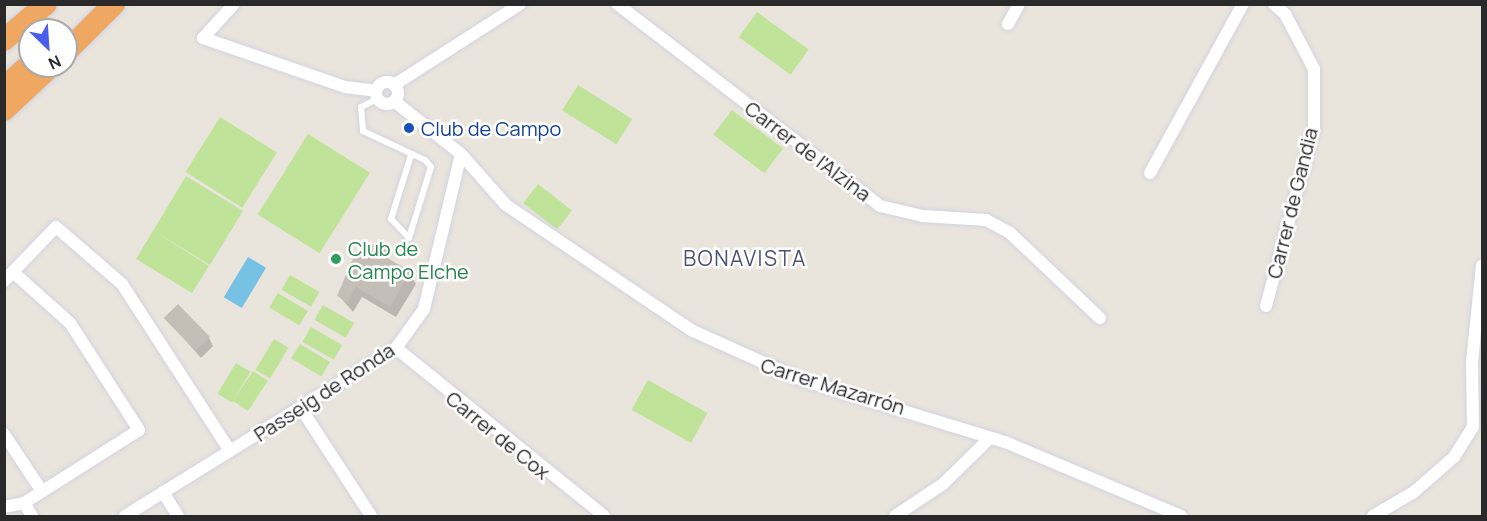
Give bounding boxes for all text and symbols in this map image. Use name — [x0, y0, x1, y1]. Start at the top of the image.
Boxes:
north arrow — [18, 18, 78, 78]
text: N — [45, 50, 65, 75]
street label: Carrer de l'Alzina — [740, 96, 876, 206]
place label: Club de Campo — [421, 116, 561, 140]
marker: Club de Campo — [402, 121, 416, 135]
street label: Carrer de Gandia — [1262, 125, 1322, 281]
place label: Club de Campo Elche — [348, 236, 469, 283]
district label: BONAVISTA — [683, 245, 807, 271]
marker: Club de Campo Elche — [329, 252, 343, 266]
street label: Passeig de Ronda — [249, 338, 399, 446]
street label: Carrer Mazarrón — [758, 353, 908, 419]
street label: Carrer de Cox — [441, 386, 555, 484]

